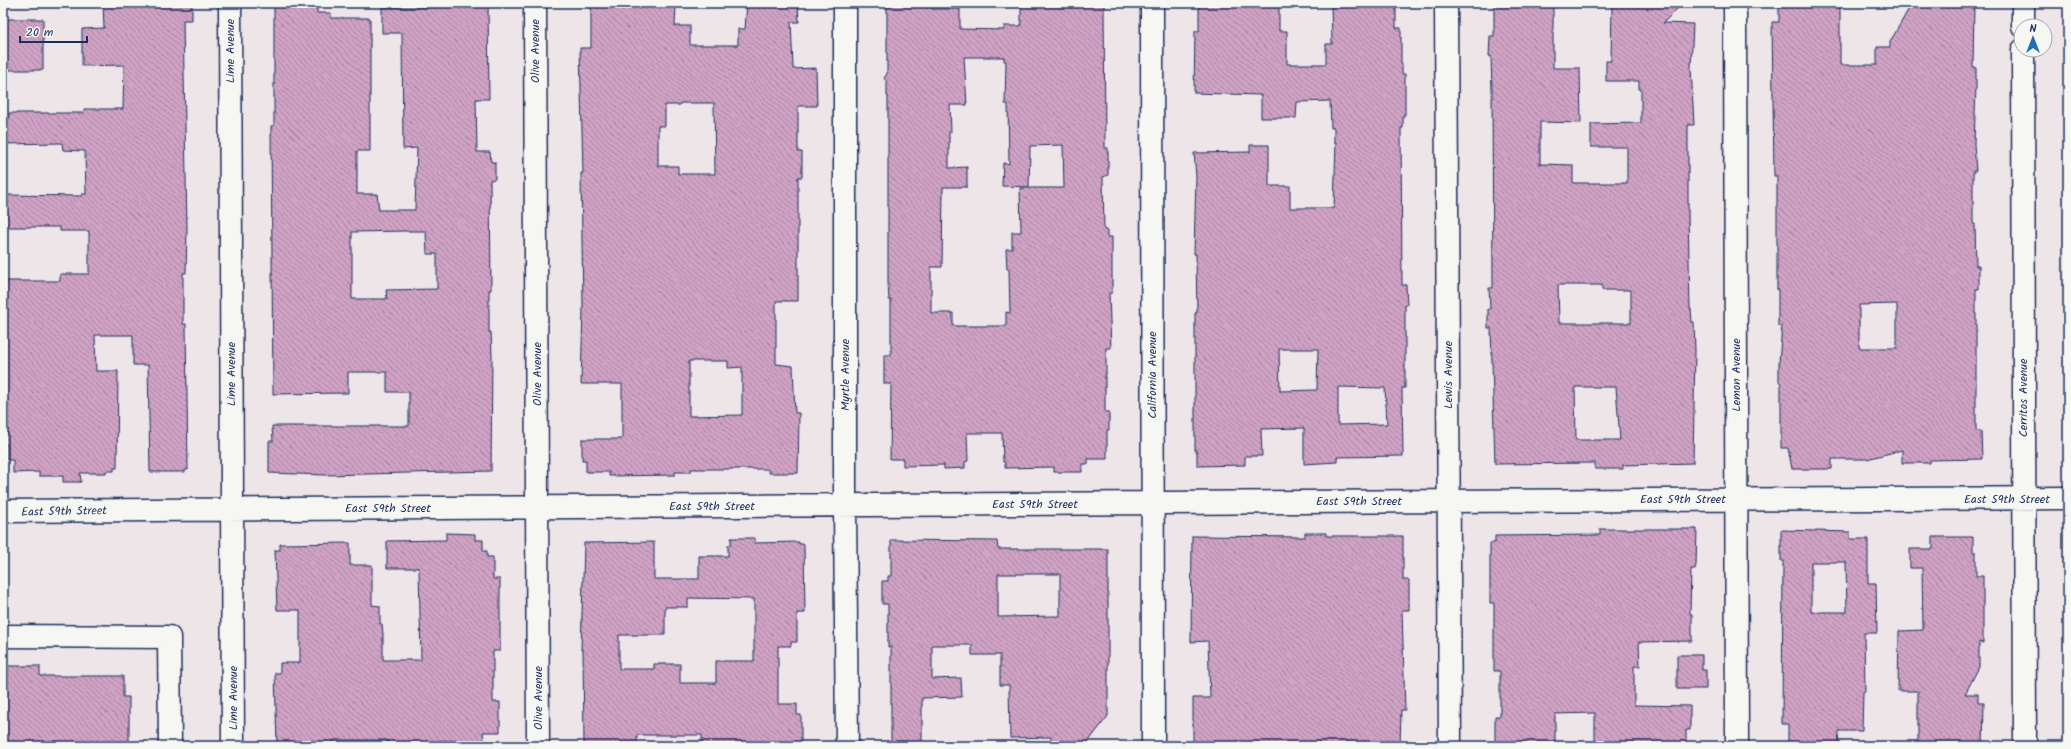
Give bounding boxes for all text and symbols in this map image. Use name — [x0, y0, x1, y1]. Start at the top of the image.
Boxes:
scale bar — [20, 18, 87, 44]
street label: Lime Avenue — [221, 18, 240, 83]
north arrow — [2013, 18, 2053, 58]
street label: Olive Avenue — [526, 19, 545, 83]
text: N — [2030, 20, 2037, 38]
text: 20 m — [26, 23, 54, 42]
street label: California Avenue — [1143, 331, 1162, 419]
street label: Myrtle Avenue — [836, 338, 855, 411]
street label: Lemon Avenue — [1727, 338, 1746, 412]
street label: Lewis Avenue — [1439, 340, 1458, 409]
street label: Lime Avenue — [222, 341, 241, 406]
street label: Olive Avenue — [528, 342, 547, 406]
street label: Cerritos Avenue — [2014, 358, 2033, 437]
street label: East 59th Street — [1640, 490, 1726, 509]
street label: East 59th Street — [1964, 490, 2050, 509]
street label: East 59th Street — [1316, 492, 1402, 511]
street label: East 59th Street — [992, 495, 1078, 514]
street label: East 59th Street — [669, 497, 755, 516]
street label: East 59th Street — [345, 499, 431, 518]
street label: East 59th Street — [21, 501, 107, 522]
street label: Lime Avenue — [224, 665, 243, 730]
street label: Olive Avenue — [529, 666, 548, 730]

